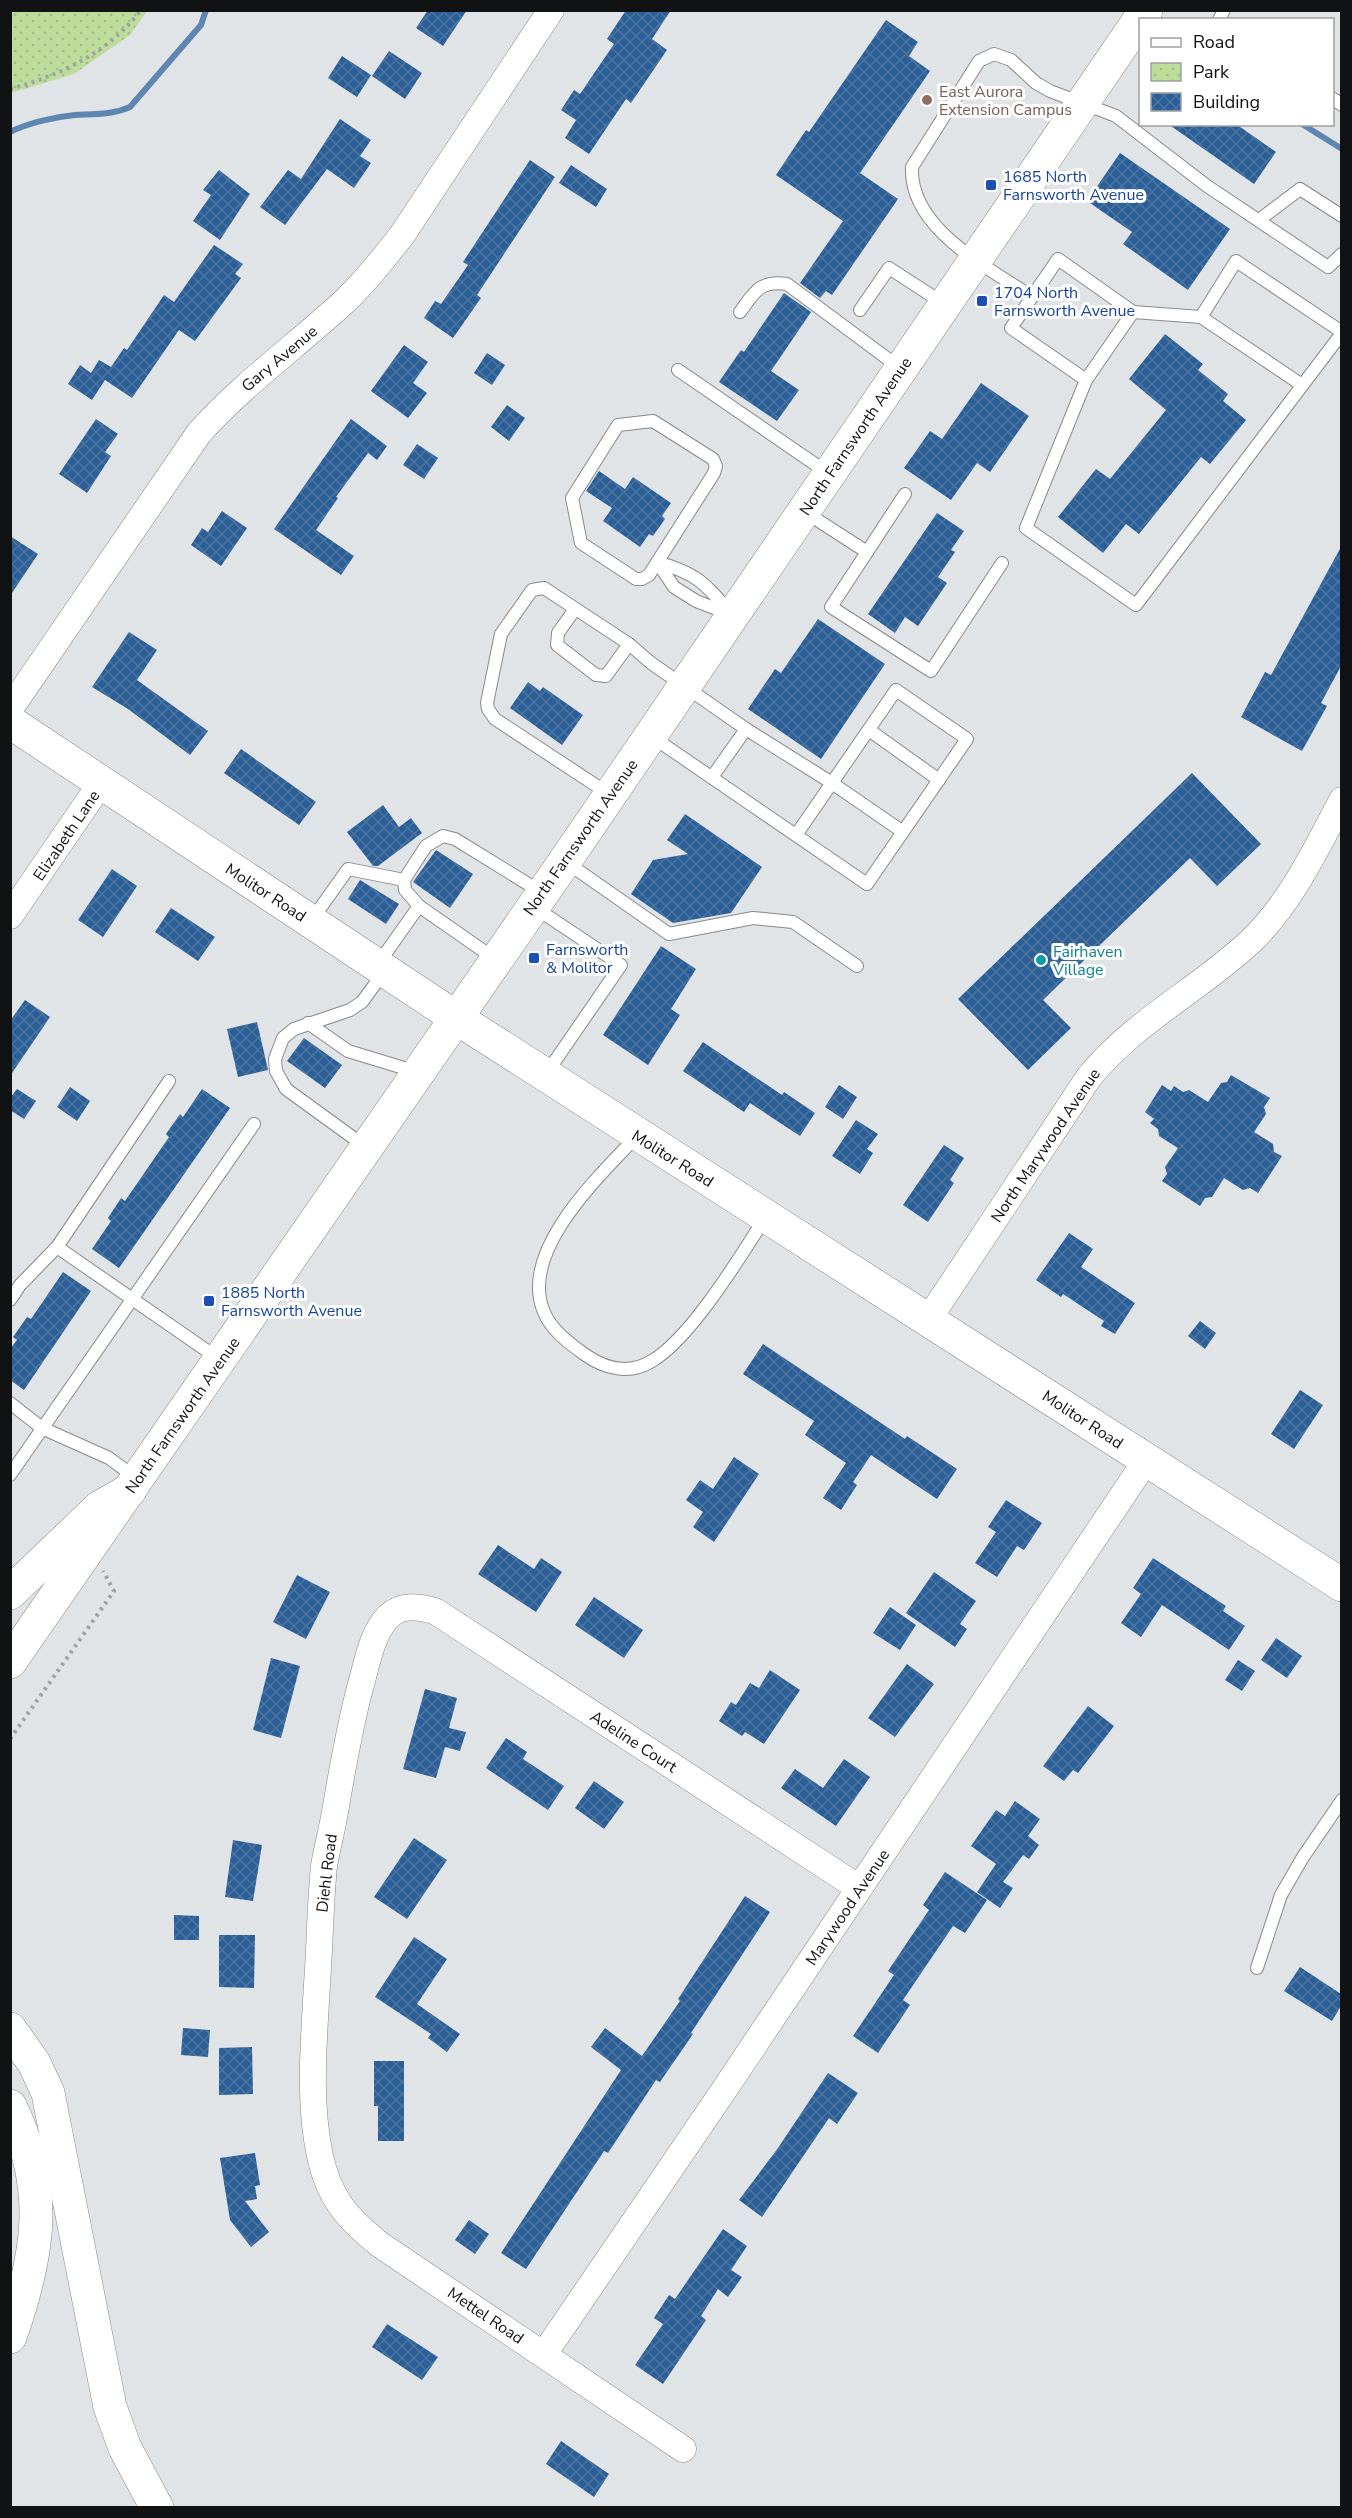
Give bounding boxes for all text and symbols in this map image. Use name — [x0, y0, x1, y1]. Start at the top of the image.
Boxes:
legend — [1139, 18, 1334, 126]
text: Road — [1193, 30, 1235, 54]
text: Park — [1193, 60, 1230, 84]
place label: East Aurora Extension Campus — [939, 81, 1072, 121]
text: Building — [1193, 90, 1260, 114]
marker: East Aurora Extension Campus — [920, 93, 934, 107]
place label: 1685 North Farnsworth Avenue — [1003, 166, 1144, 206]
marker: 1685 North Farnsworth Avenue — [984, 178, 998, 192]
place label: 1704 North Farnsworth Avenue — [994, 282, 1135, 322]
marker: 1704 North Farnsworth Avenue — [975, 294, 989, 308]
street label: Gary Avenue — [237, 320, 322, 397]
street label: North Farnsworth Avenue — [795, 353, 917, 520]
street label: North Farnsworth Avenue — [518, 755, 643, 920]
street label: Elizabeth Lane — [28, 786, 105, 885]
street label: Molitor Road — [221, 858, 310, 927]
place label: Farnsworth & Molitor — [546, 939, 628, 979]
place label: Fairhaven Village — [1052, 941, 1123, 981]
marker: Farnsworth & Molitor — [527, 951, 541, 965]
marker: Fairhaven Village — [1034, 953, 1048, 967]
street label: North Marywood Avenue — [986, 1064, 1106, 1227]
street label: Molitor Road — [627, 1125, 718, 1193]
place label: 1885 North Farnsworth Avenue — [221, 1282, 362, 1322]
marker: 1885 North Farnsworth Avenue — [202, 1294, 216, 1308]
street label: North Farnsworth Avenue — [120, 1333, 245, 1498]
street label: Molitor Road — [1038, 1385, 1127, 1454]
street label: Adeline Court — [586, 1706, 681, 1778]
street label: Diehl Road — [311, 1832, 343, 1914]
street label: Marywood Avenue — [801, 1845, 895, 1970]
street label: Mettel Road — [443, 2282, 528, 2349]

